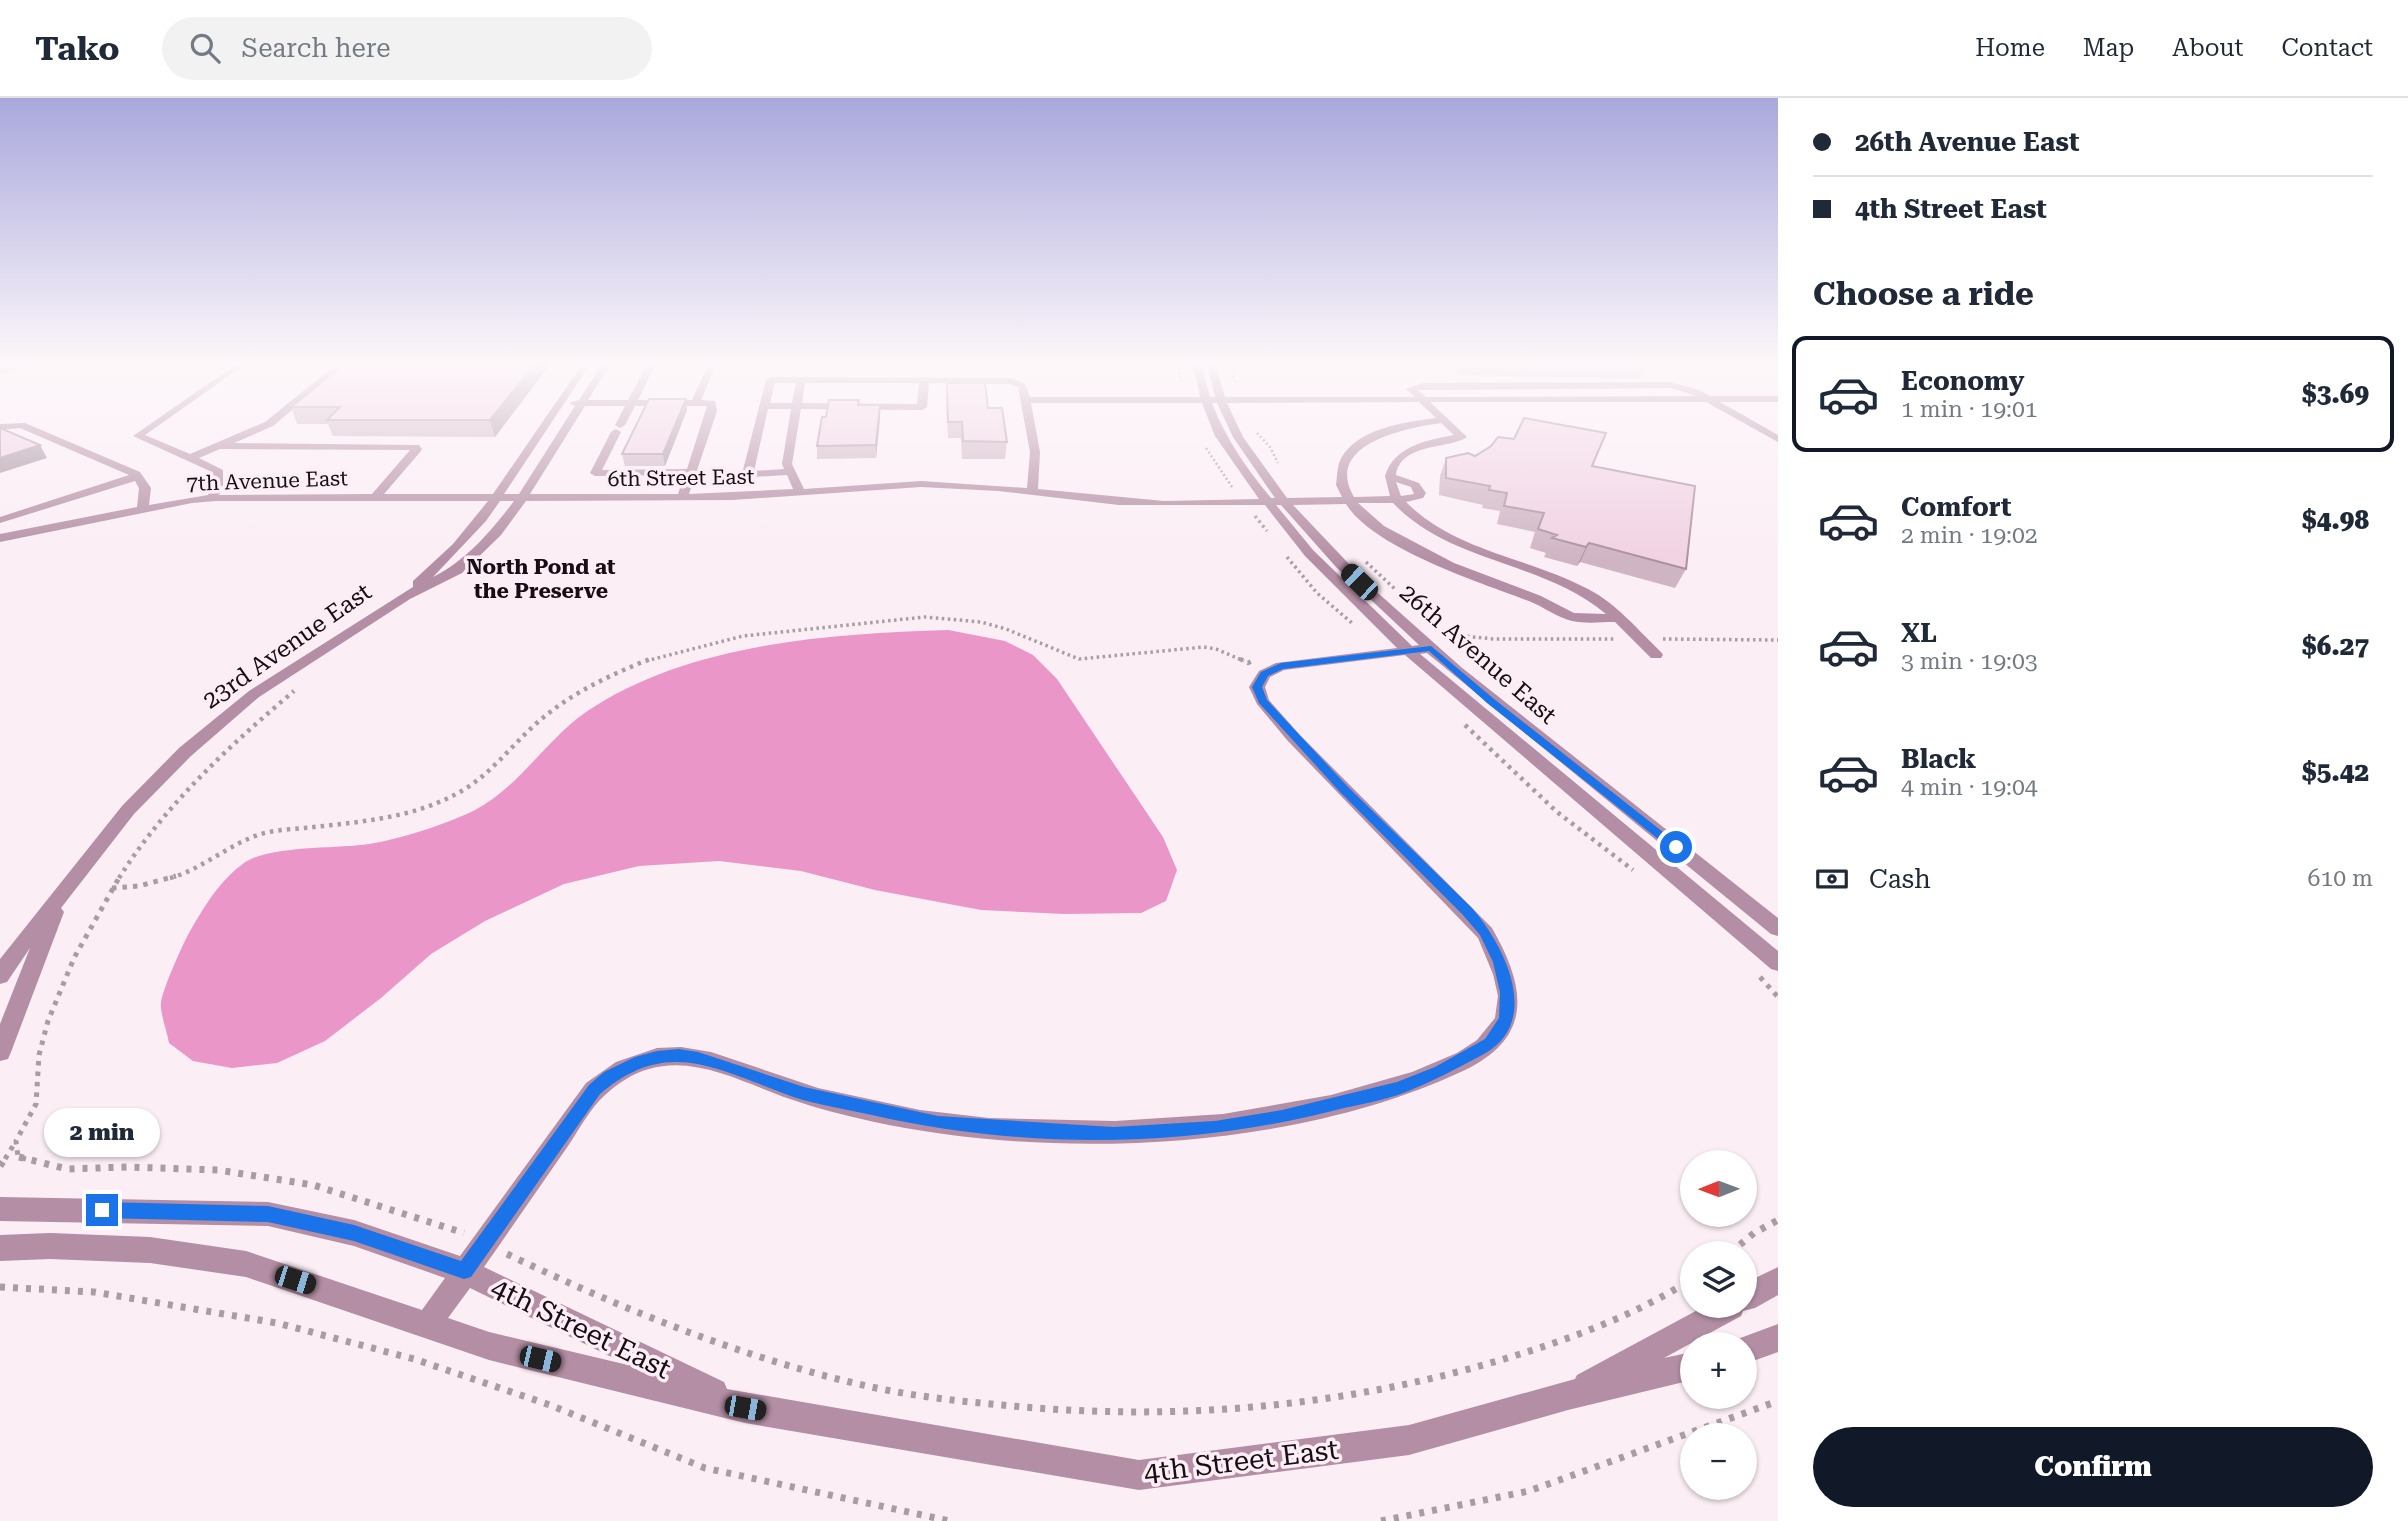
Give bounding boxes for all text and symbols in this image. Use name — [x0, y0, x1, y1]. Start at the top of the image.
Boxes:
search box — [162, 17, 652, 80]
text: Tako — [35, 29, 120, 68]
icon: search — [186, 29, 224, 67]
text: Search here — [242, 33, 390, 63]
text: Home — [1975, 34, 2045, 62]
text: Map — [2083, 34, 2134, 62]
text: About — [2172, 34, 2243, 62]
text: Contact — [2281, 34, 2373, 62]
text: 26th Avenue East — [1855, 127, 2079, 157]
text: 4th Street East — [1855, 194, 2047, 224]
text: Choose a ride — [1813, 275, 2034, 313]
icon: car — [1817, 363, 1880, 426]
text: Economy — [1901, 366, 2024, 396]
text: $3.69 — [2302, 379, 2369, 409]
text: 1 min · 19:01 — [1901, 396, 2038, 423]
street label: 6th Street East — [607, 465, 755, 491]
street label: 7th Avenue East — [186, 466, 348, 496]
icon: car — [1817, 489, 1880, 552]
text: Comfort — [1901, 492, 2011, 522]
text: $4.98 — [2302, 505, 2369, 535]
text: 2 min · 19:02 — [1901, 522, 2038, 549]
district label: North Pond at the Preserve — [467, 555, 616, 603]
car — [1337, 560, 1382, 604]
street label: 23rd Avenue East — [197, 577, 377, 715]
street label: 26th Avenue East — [1394, 578, 1562, 730]
icon: car — [1817, 615, 1880, 678]
text: XL — [1901, 618, 1937, 648]
text: $6.27 — [2302, 631, 2369, 661]
text: 3 min · 19:03 — [1901, 648, 2038, 675]
icon: car — [1817, 741, 1880, 804]
text: Black — [1901, 744, 1976, 774]
text: $5.42 — [2302, 757, 2369, 787]
text: 4 min · 19:04 — [1901, 774, 2038, 801]
route start — [1660, 831, 1692, 863]
icon: cash — [1813, 860, 1851, 898]
text: Cash — [1869, 864, 1931, 894]
text: 610 m — [2308, 865, 2373, 892]
callout: 2 min — [44, 1108, 160, 1158]
text: 2 min — [70, 1119, 134, 1146]
north arrow — [1680, 1150, 1757, 1227]
map controls — [1680, 1150, 1757, 1500]
route end — [86, 1194, 118, 1226]
button: layers — [1680, 1241, 1757, 1318]
car — [272, 1264, 319, 1296]
street label: 4th Street East — [486, 1270, 676, 1386]
button: + — [1680, 1332, 1757, 1409]
car — [518, 1344, 563, 1374]
car — [723, 1394, 768, 1422]
button: − — [1680, 1423, 1757, 1500]
button: Confirm — [1813, 1427, 2373, 1507]
street label: 4th Street East — [1142, 1433, 1340, 1489]

